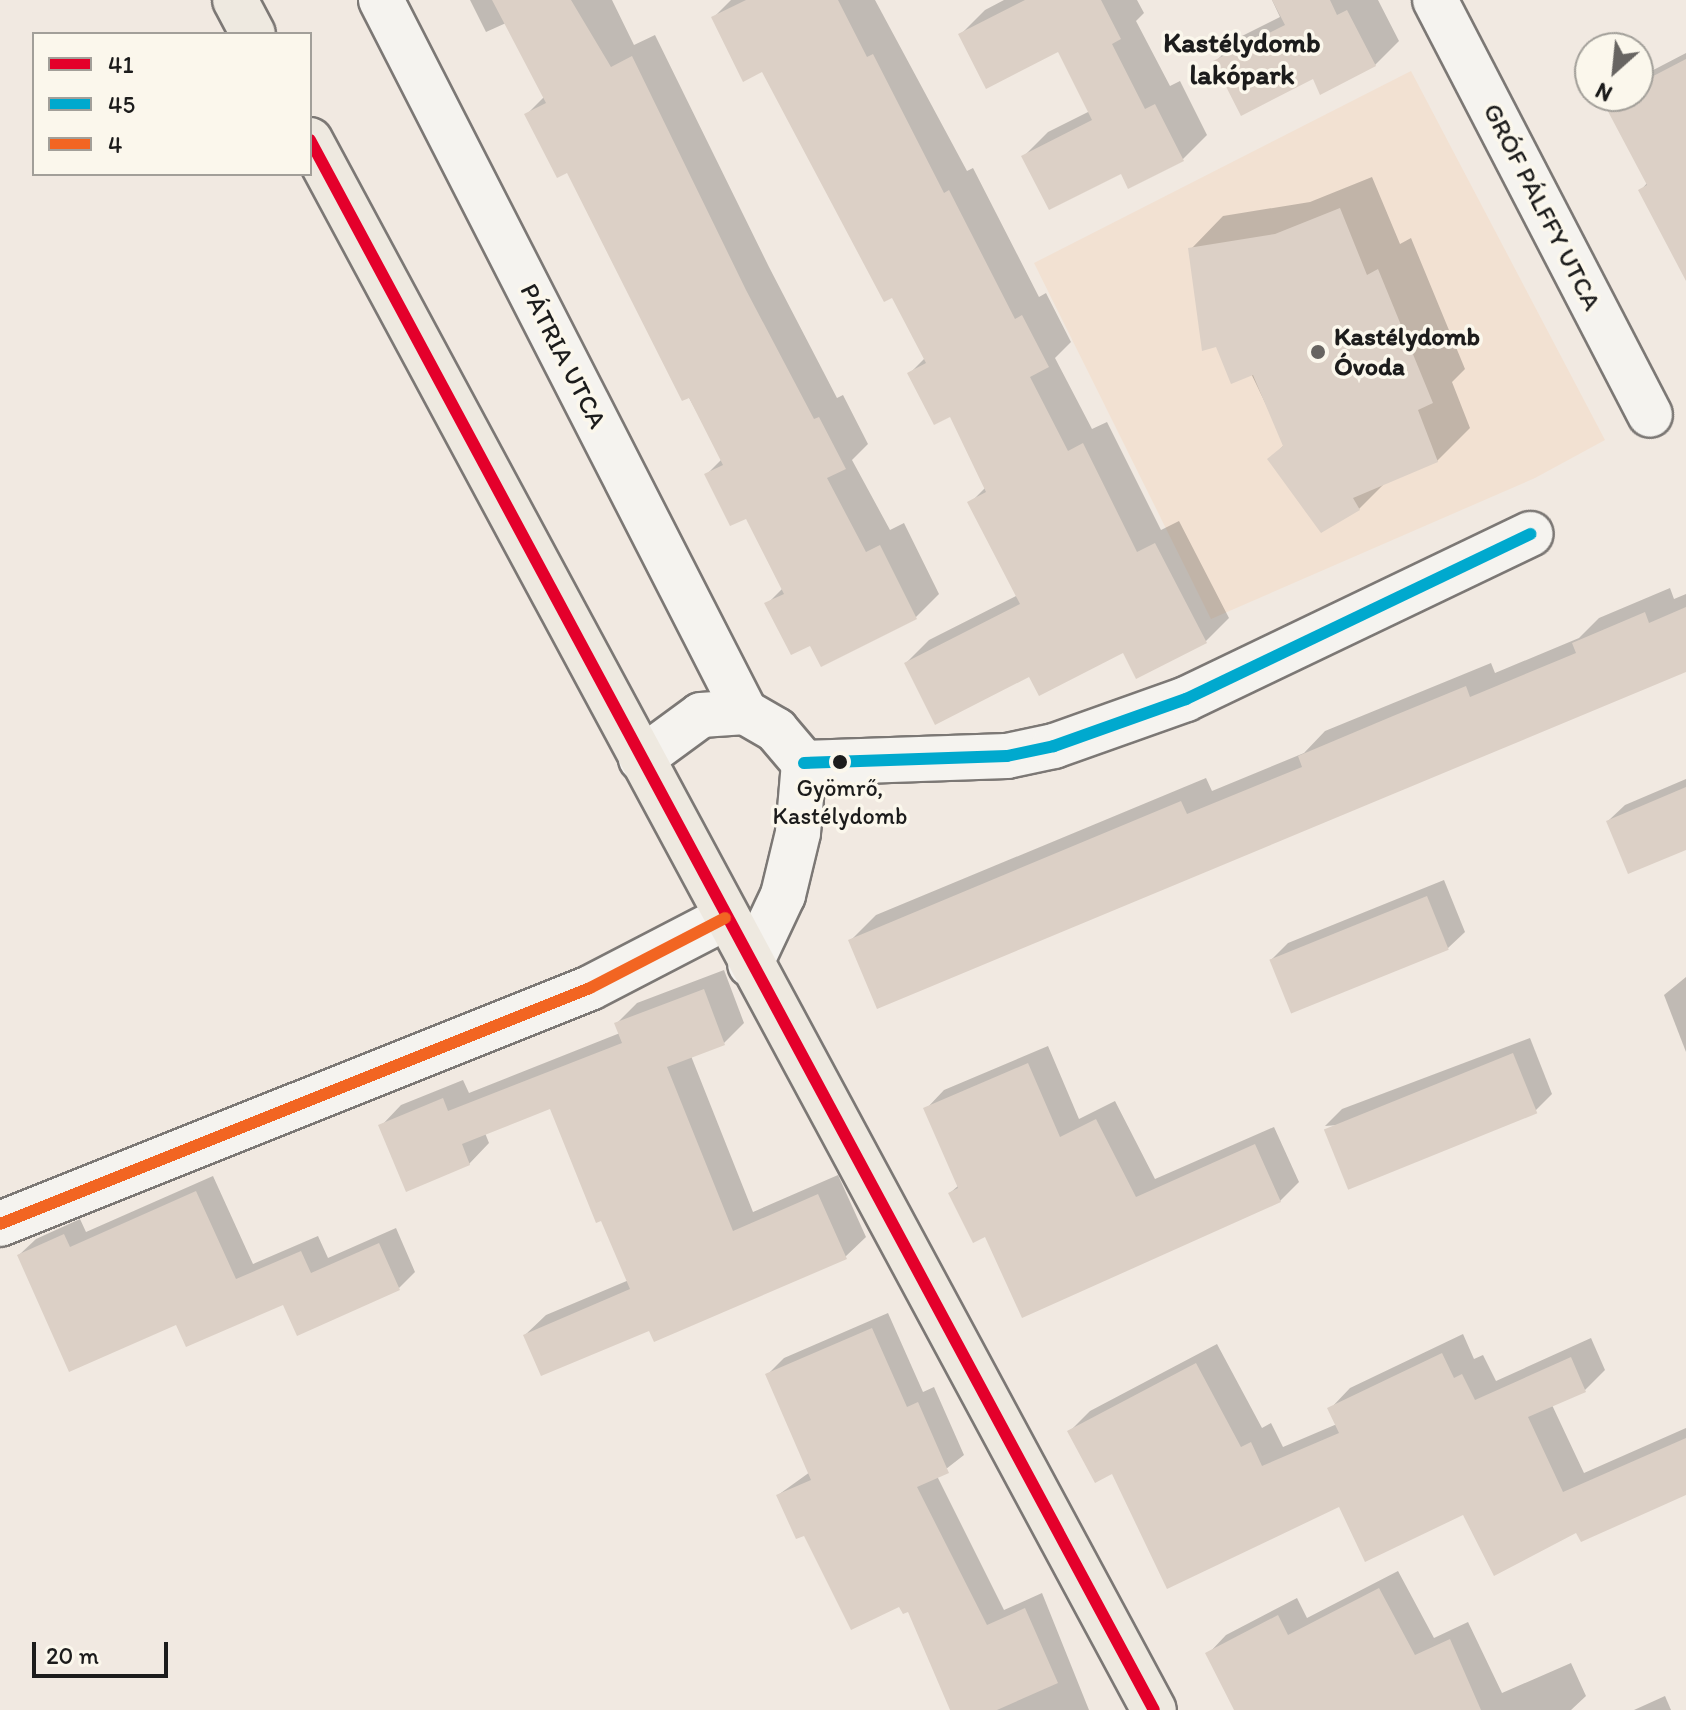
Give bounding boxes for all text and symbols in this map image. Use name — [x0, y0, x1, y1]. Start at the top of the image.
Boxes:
district label: Kastélydomb lakópark — [1163, 25, 1321, 91]
legend — [32, 32, 312, 176]
north arrow — [1574, 32, 1654, 112]
text: 41 — [108, 50, 134, 79]
text: N — [1591, 77, 1617, 107]
text: 45 — [108, 90, 135, 119]
street label: GRÓF PÁLFFY UTCA — [1476, 98, 1608, 316]
text: 4 — [108, 130, 122, 159]
street label: PÁTRIA UTCA — [513, 278, 613, 434]
place label: Kastélydomb Óvoda — [1334, 321, 1480, 382]
marker: Kastélydomb Óvoda — [1309, 343, 1327, 361]
marker: Gyömrő, Kastélydomb — [832, 754, 848, 770]
place label: Gyömrő, Kastélydomb — [773, 774, 907, 830]
scale bar — [36, 1626, 172, 1676]
text: 20 m — [46, 1641, 99, 1670]

